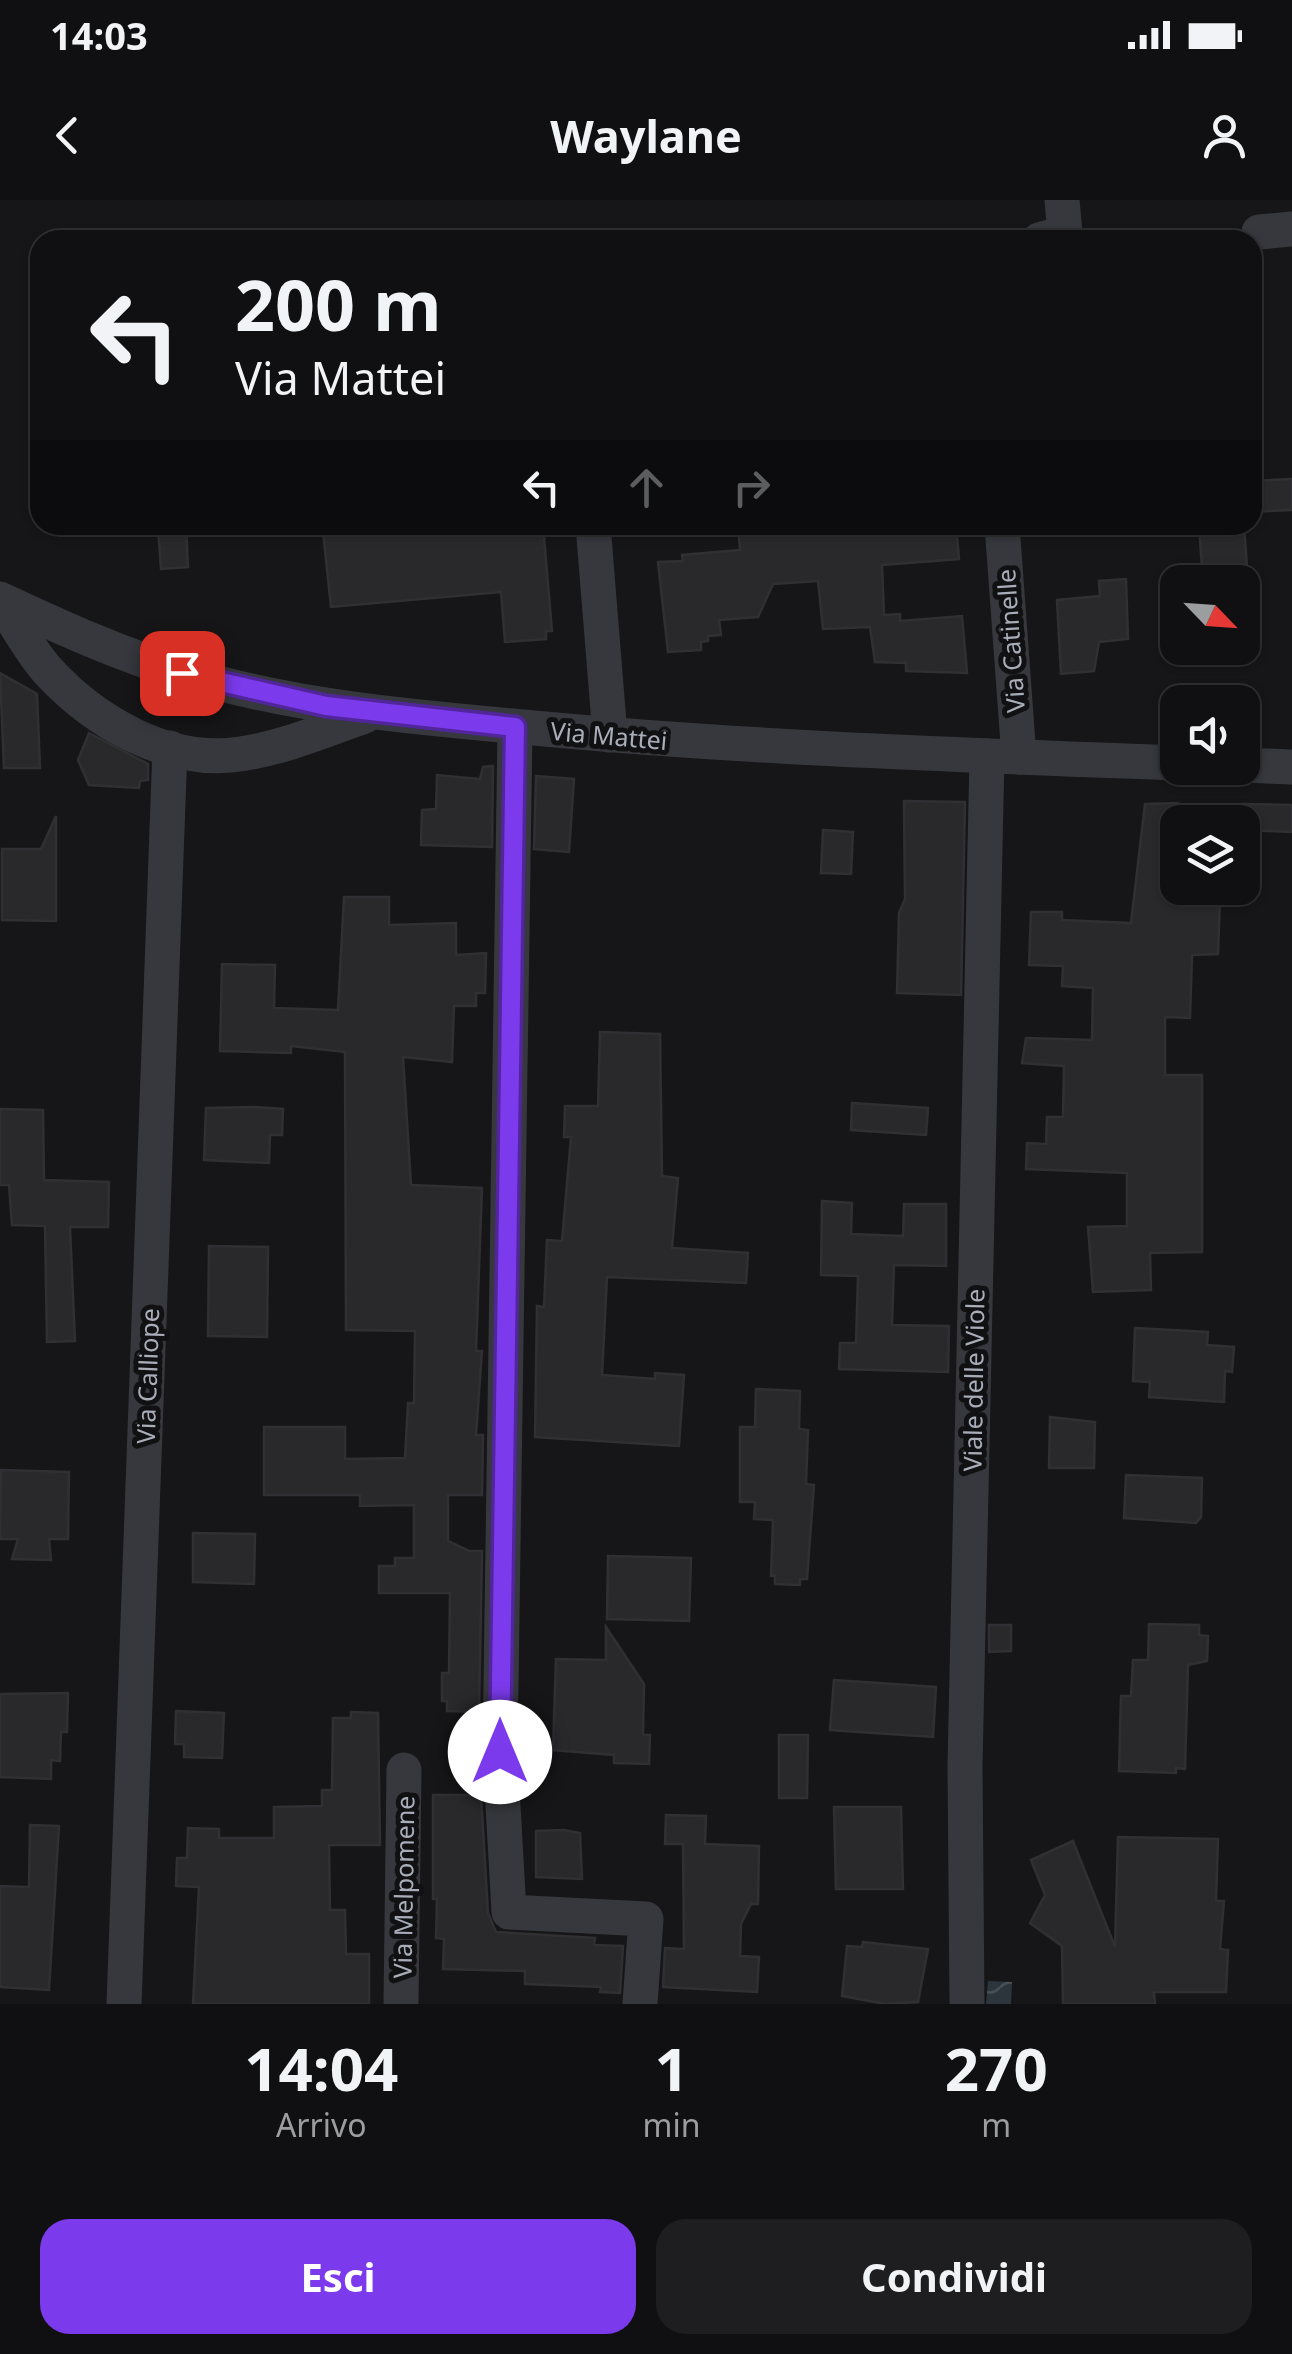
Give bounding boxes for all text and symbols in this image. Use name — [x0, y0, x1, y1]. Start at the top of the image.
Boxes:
text: 14:03 — [50, 9, 148, 61]
text: Waylane — [550, 105, 742, 166]
icon: back — [40, 108, 95, 163]
icon: person — [1197, 108, 1252, 163]
text: 200 m — [235, 256, 442, 352]
icon: left — [70, 270, 200, 400]
text: Via Mattei — [235, 347, 446, 408]
icon: left — [514, 460, 569, 515]
icon: ahead — [619, 460, 674, 515]
icon: right — [724, 460, 779, 515]
north arrow — [1160, 565, 1260, 665]
map controls — [1160, 565, 1260, 905]
street label: Via Catinelle — [988, 568, 1032, 714]
pin — [140, 631, 225, 716]
icon: arrive — [155, 646, 210, 701]
button: sound — [1160, 685, 1260, 785]
street label: Via Mattei — [549, 713, 669, 757]
button: layers — [1160, 805, 1260, 905]
street label: Viale delle Viole — [954, 1288, 992, 1472]
street label: Via Calliope — [128, 1308, 166, 1444]
position arrow — [448, 1700, 552, 1804]
street label: Via Melpomene — [384, 1795, 422, 1979]
text: 14:04 — [244, 2027, 398, 2109]
text: 1 — [654, 2027, 689, 2109]
text: 270 — [945, 2027, 1048, 2109]
text: Arrivo — [276, 2103, 367, 2146]
text: min — [643, 2103, 701, 2146]
text: m — [981, 2103, 1011, 2146]
button: Esci — [40, 2219, 636, 2334]
button: Condividi — [656, 2219, 1252, 2334]

